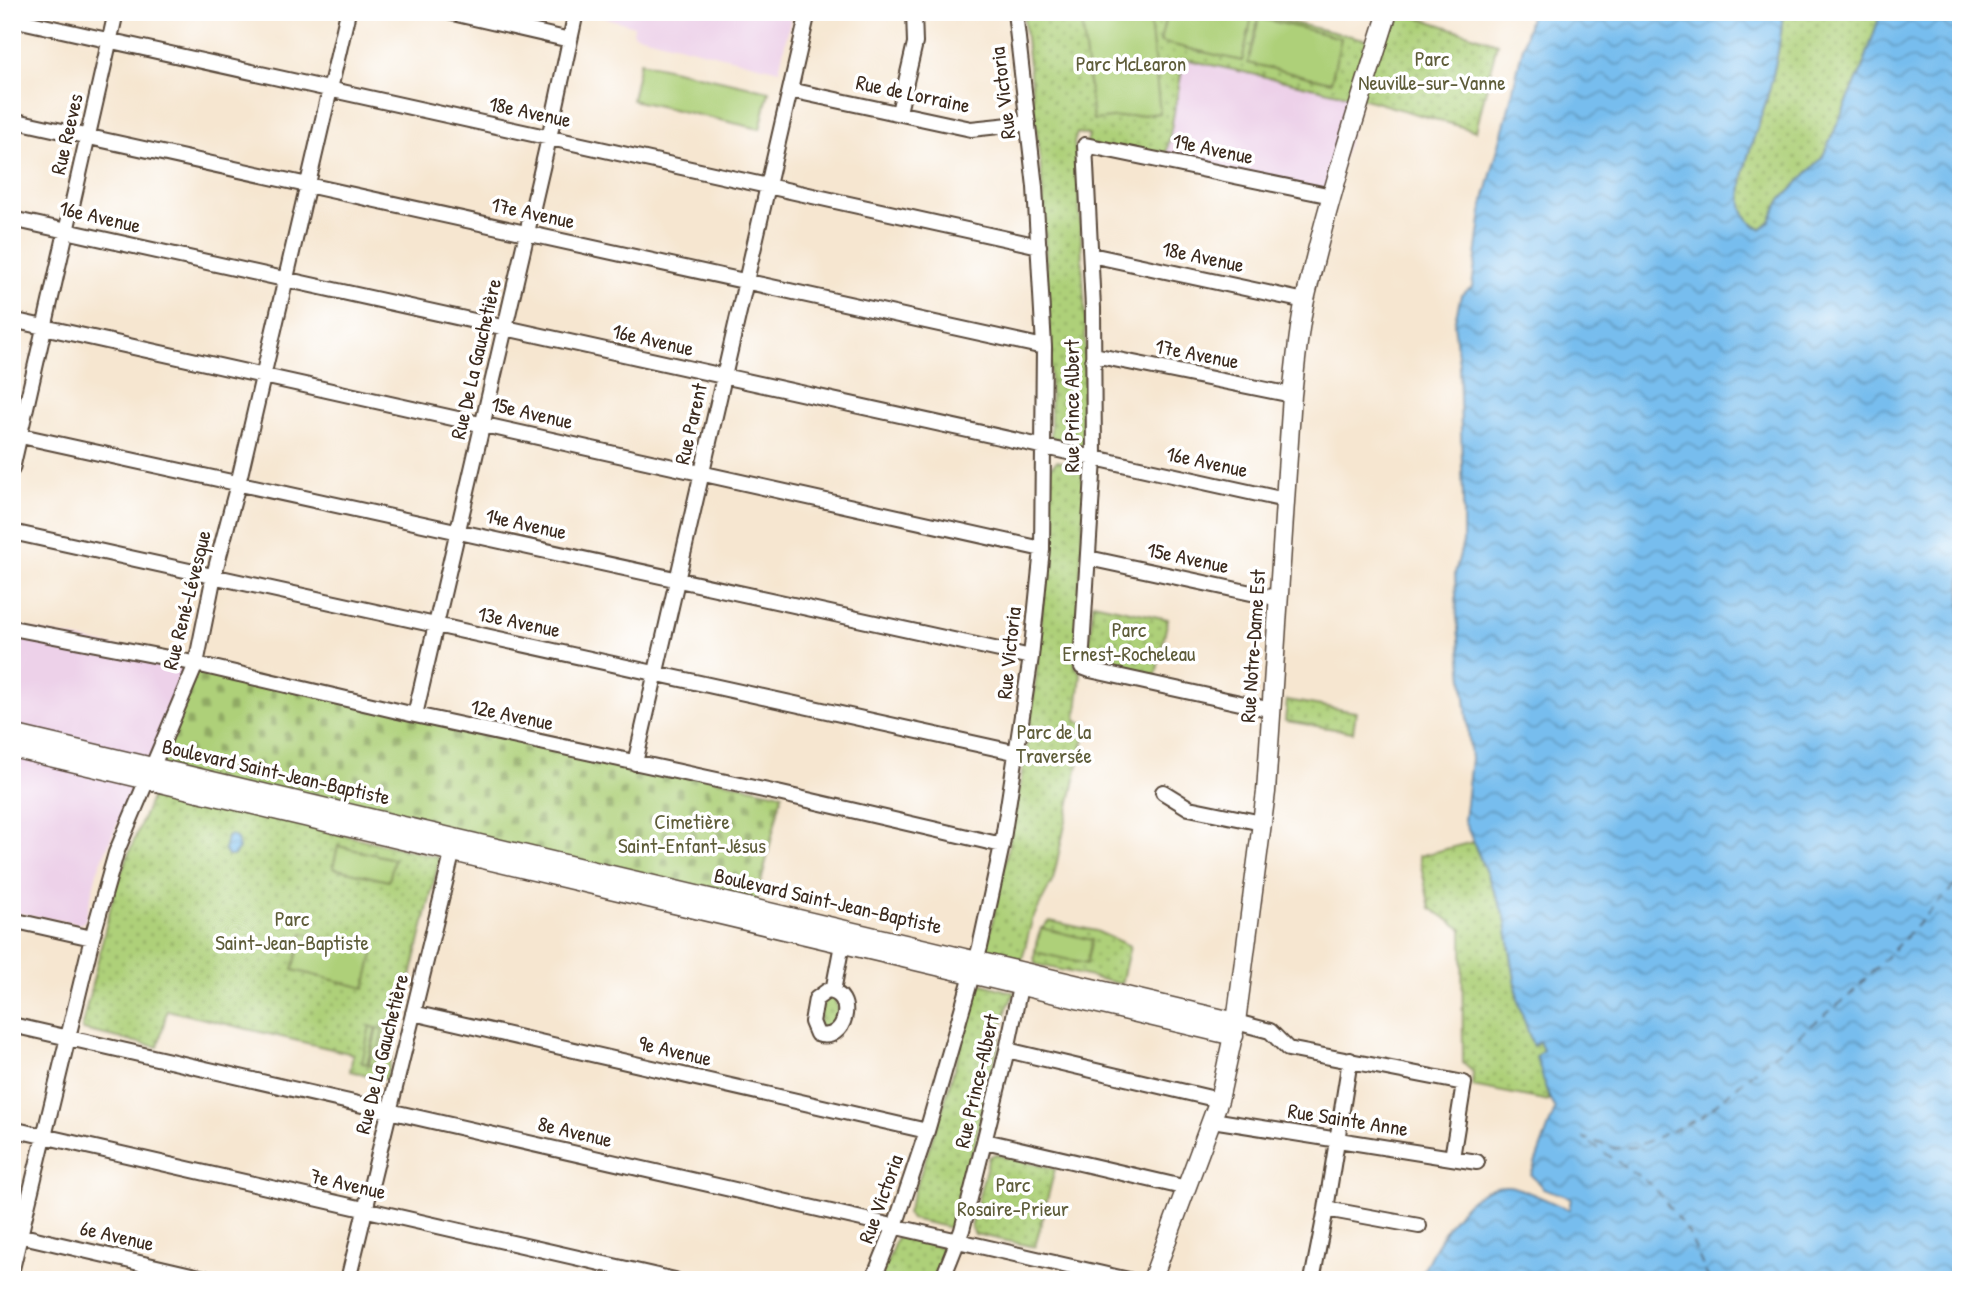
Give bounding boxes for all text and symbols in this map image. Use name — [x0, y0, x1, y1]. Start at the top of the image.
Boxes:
park label: Parc Neuville-sur-Vanne — [1358, 44, 1506, 97]
street label: Rue Victoria — [982, 45, 1023, 141]
park label: Parc McLearon — [1076, 49, 1186, 78]
street label: Rue de Lorraine — [853, 67, 973, 120]
street label: 18e Avenue — [486, 89, 574, 134]
street label: Rue Reeves — [43, 91, 90, 177]
street label: 19e Avenue — [1170, 126, 1256, 171]
street label: 17e Avenue — [489, 190, 577, 235]
street label: 16e Avenue — [57, 193, 144, 240]
street label: 18e Avenue — [1159, 234, 1247, 279]
street label: Rue De La Gauchetière — [443, 276, 508, 442]
street label: 16e Avenue — [610, 316, 697, 363]
street label: 17e Avenue — [1153, 331, 1241, 376]
street label: Rue Prince Albert — [1057, 339, 1086, 473]
street label: Rue Parent — [667, 380, 714, 467]
street label: 15e Avenue — [488, 389, 576, 436]
street label: 16e Avenue — [1164, 439, 1250, 484]
street label: 14e Avenue — [483, 501, 569, 546]
street label: Rue René-Lévesque — [155, 527, 218, 673]
street label: 15e Avenue — [1145, 535, 1232, 580]
street label: Rue Notre-Dame Est — [1233, 568, 1272, 723]
street label: 13e Avenue — [475, 599, 563, 644]
street label: Rue Victoria — [989, 605, 1028, 700]
park label: Parc Ernest-Rocheleau — [1063, 615, 1196, 668]
street label: 12e Avenue — [468, 692, 556, 737]
park label: Parc de la Traversée — [1016, 717, 1092, 770]
street label: Boulevard Saint-Jean-Baptiste — [159, 731, 393, 812]
park label: Cimetière Saint-Enfant-Jésus — [618, 807, 766, 860]
street label: Boulevard Saint-Jean-Baptiste — [711, 860, 945, 941]
park label: Parc Saint-Jean-Baptiste — [215, 904, 369, 957]
street label: Rue De La Gauchetière — [348, 971, 415, 1137]
street label: Rue Prince-Albert — [947, 1010, 1006, 1151]
street label: 9e Avenue — [636, 1028, 715, 1073]
street label: Rue Sainte Anne — [1286, 1096, 1410, 1143]
street label: 8e Avenue — [535, 1109, 615, 1154]
street label: Rue Victoria — [851, 1150, 910, 1247]
street label: 7e Avenue — [307, 1161, 389, 1206]
park label: Parc Rosaire-Prieur — [957, 1170, 1069, 1223]
street label: 6e Avenue — [77, 1213, 157, 1258]

